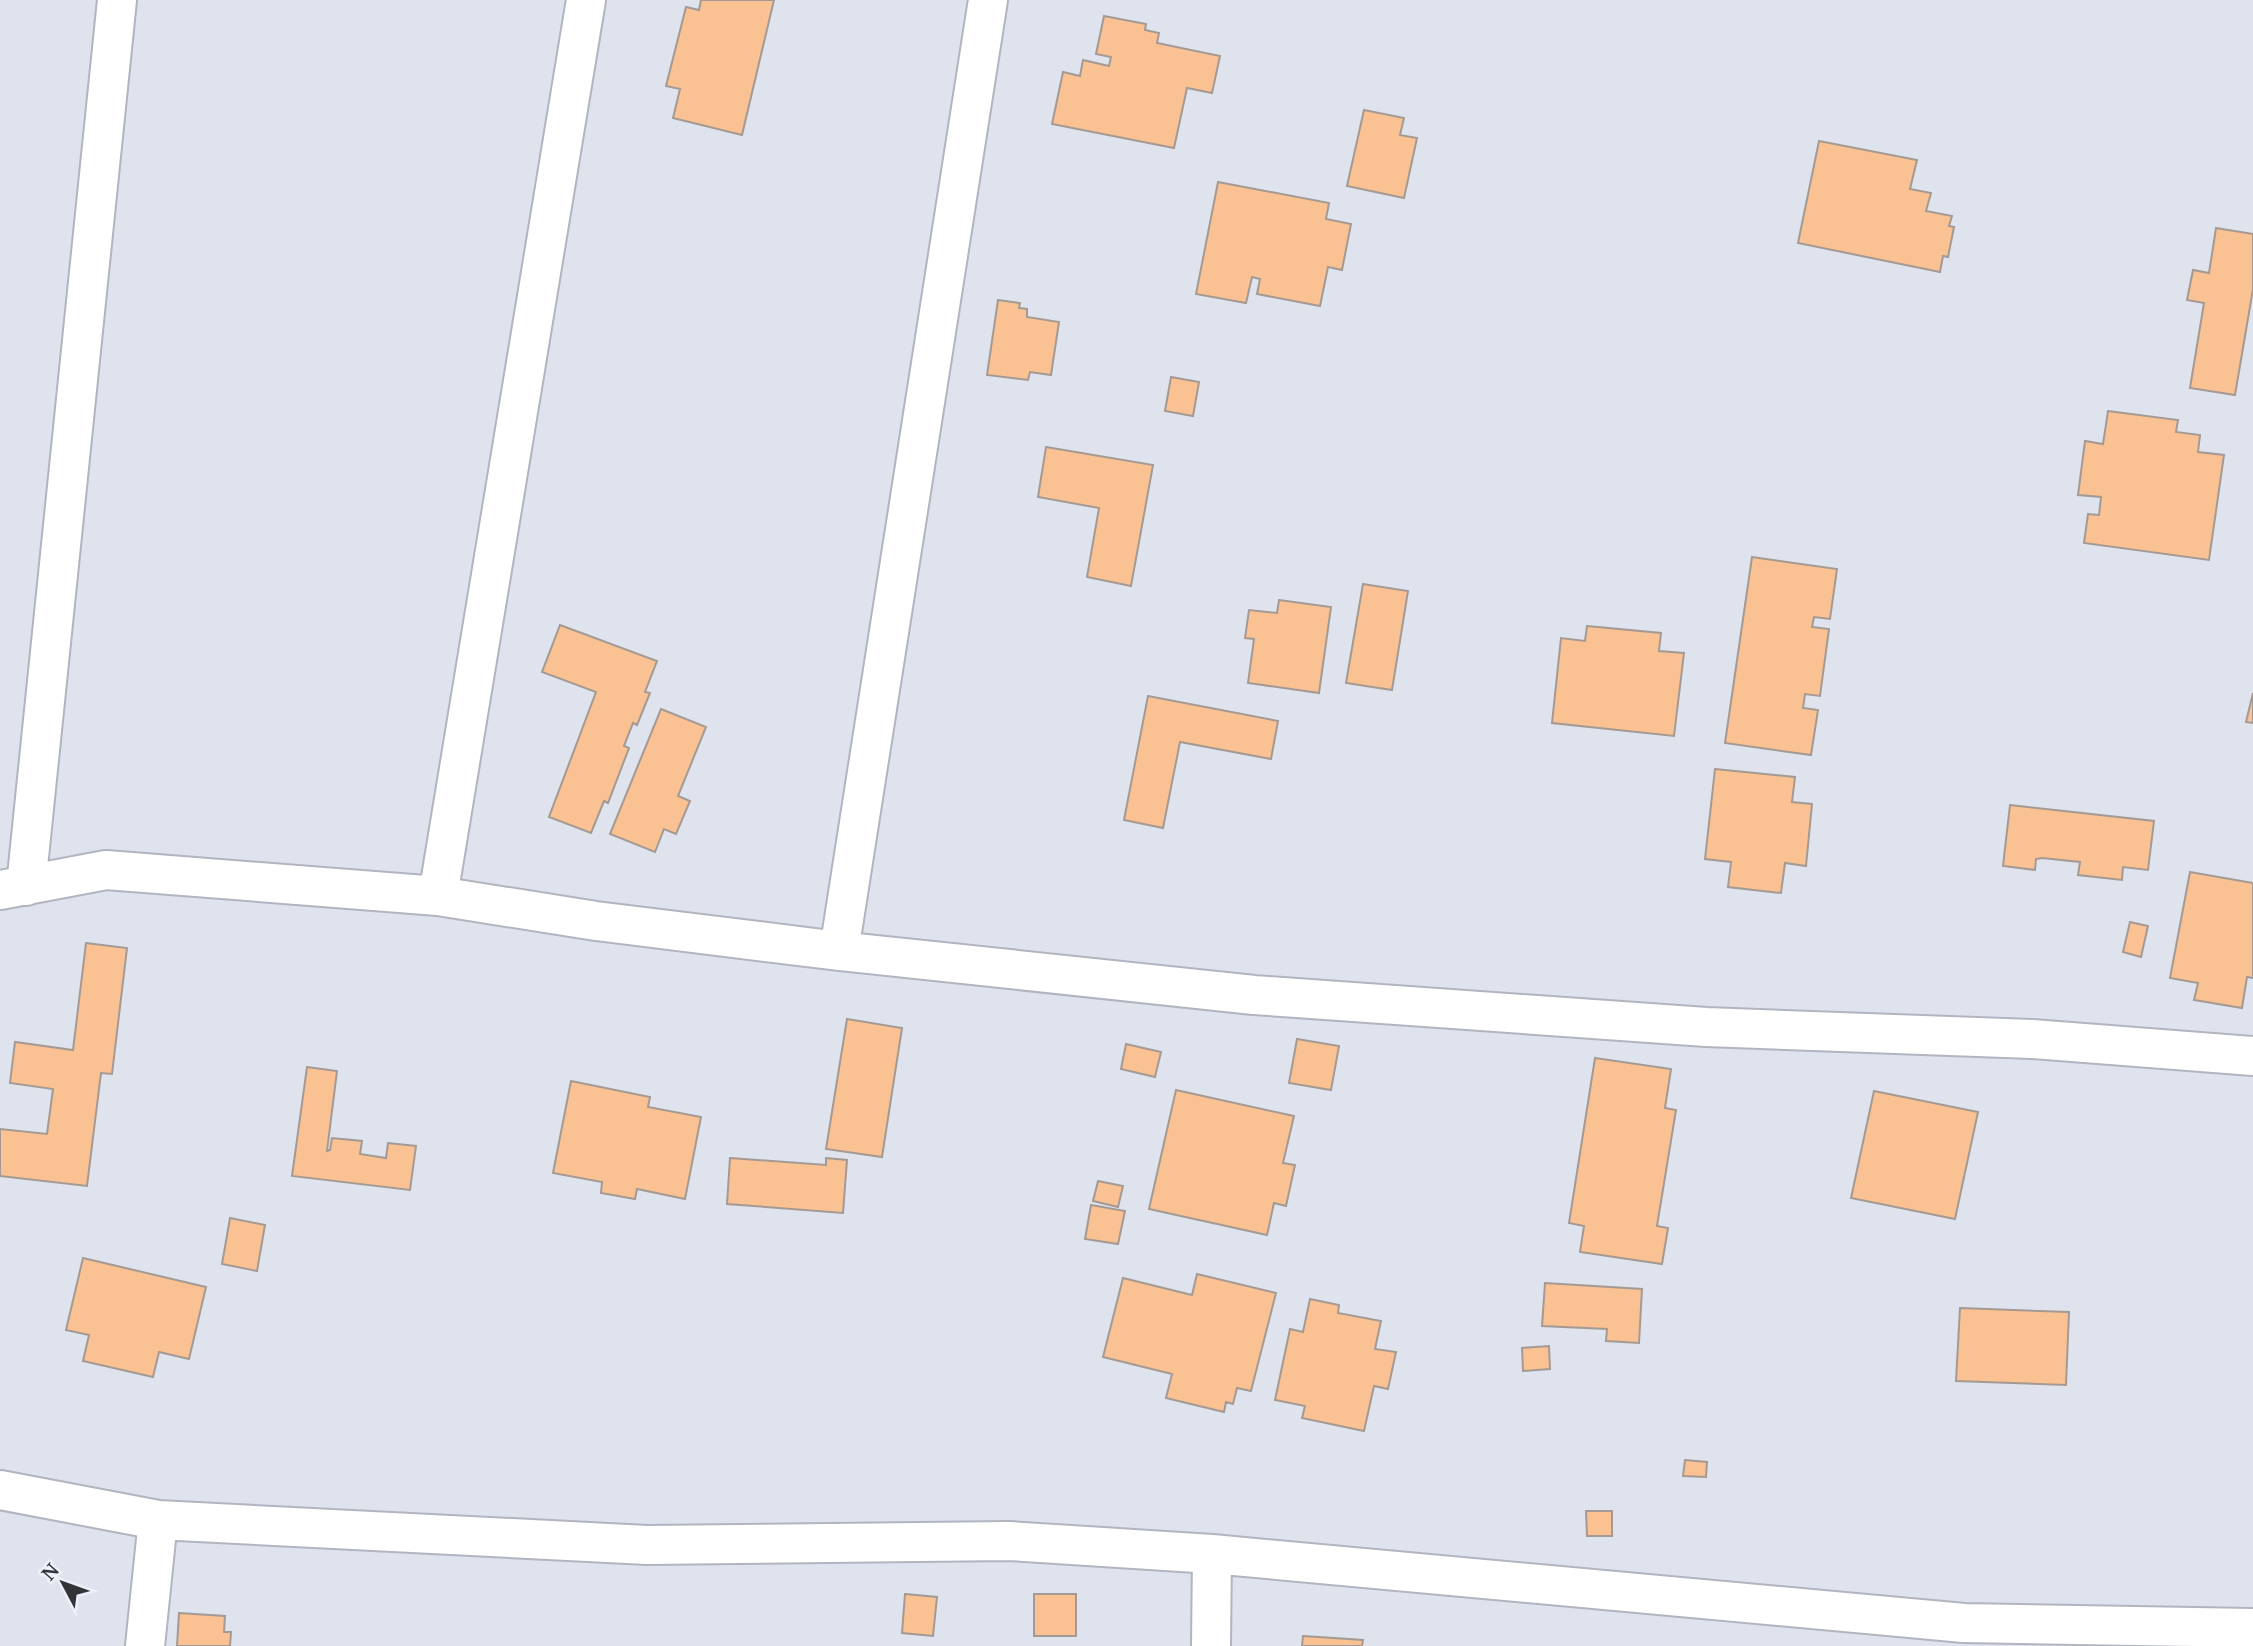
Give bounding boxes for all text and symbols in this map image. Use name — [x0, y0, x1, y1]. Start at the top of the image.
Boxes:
north arrow — [28, 1548, 98, 1618]
text: N — [35, 1558, 65, 1586]

